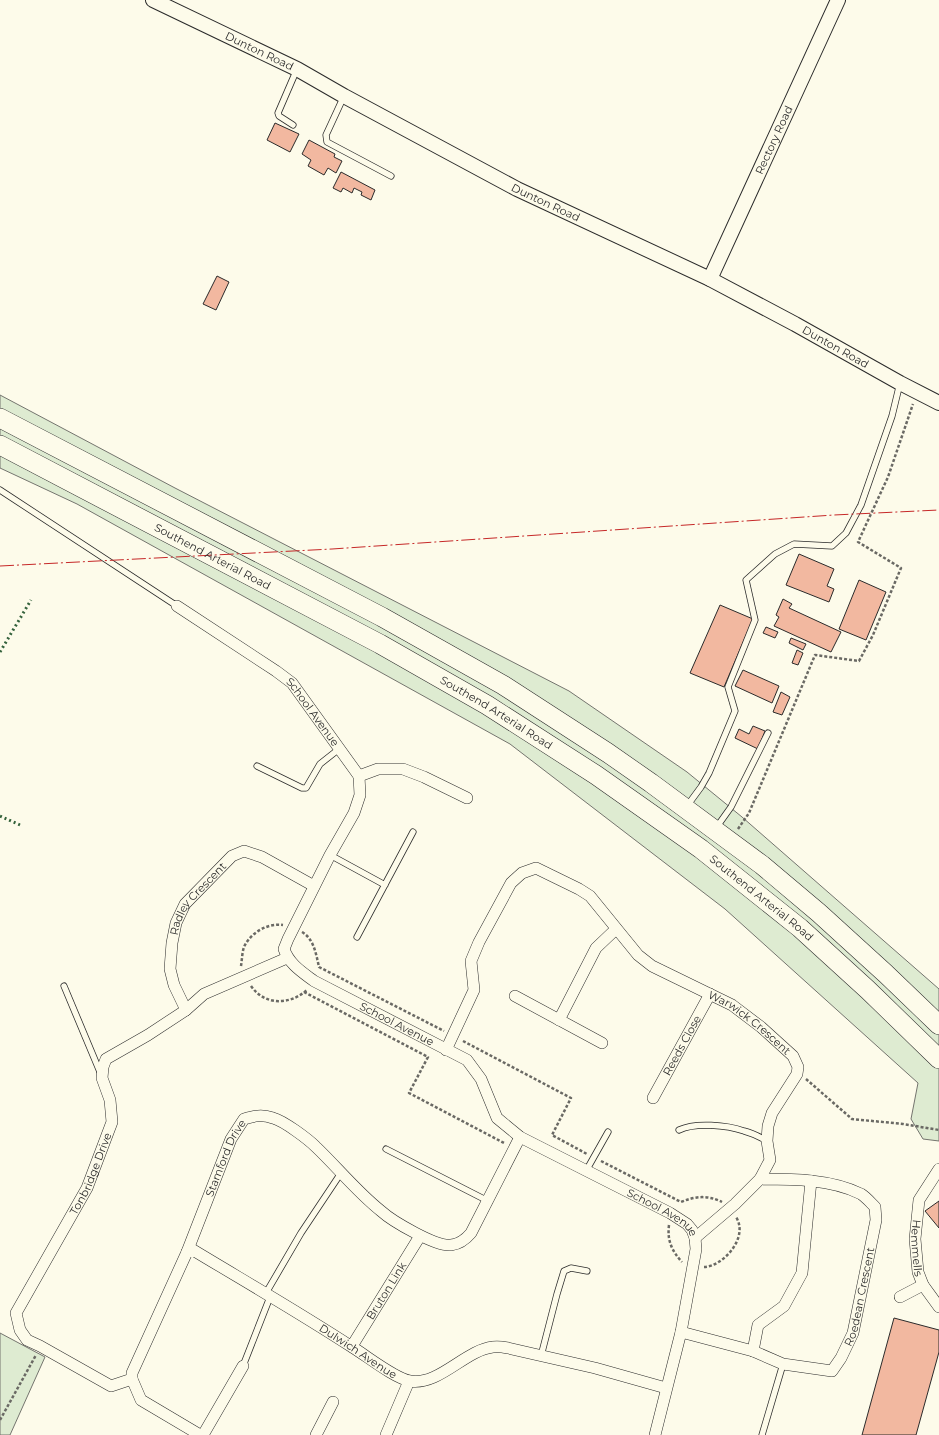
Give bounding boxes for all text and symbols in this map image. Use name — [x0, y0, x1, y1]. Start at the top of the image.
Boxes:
street label: Dunton Road — [223, 29, 296, 73]
street label: Rectory Road — [752, 103, 796, 177]
street label: Dunton Road — [509, 180, 582, 224]
street label: Dunton Road — [800, 323, 871, 371]
street label: Southend Arterial Road — [152, 520, 273, 593]
street label: Southend Arterial Road — [438, 673, 555, 752]
street label: School Avenue — [284, 674, 343, 749]
street label: Southend Arterial Road — [707, 852, 816, 944]
street label: Radley Crescent — [167, 859, 229, 936]
street label: Warwick Crescent — [706, 988, 794, 1058]
street label: School Avenue — [357, 999, 437, 1049]
street label: Reeds Close — [660, 1012, 704, 1078]
street label: Stamford Drive — [202, 1116, 249, 1199]
street label: Tonbridge Drive — [66, 1130, 114, 1217]
street label: School Avenue — [625, 1185, 701, 1238]
street label: Hemmells — [908, 1219, 926, 1279]
street label: Roedean Crescent — [841, 1245, 877, 1348]
street label: Bruton Link — [363, 1259, 409, 1322]
street label: Dulwich Avenue — [317, 1321, 400, 1382]

